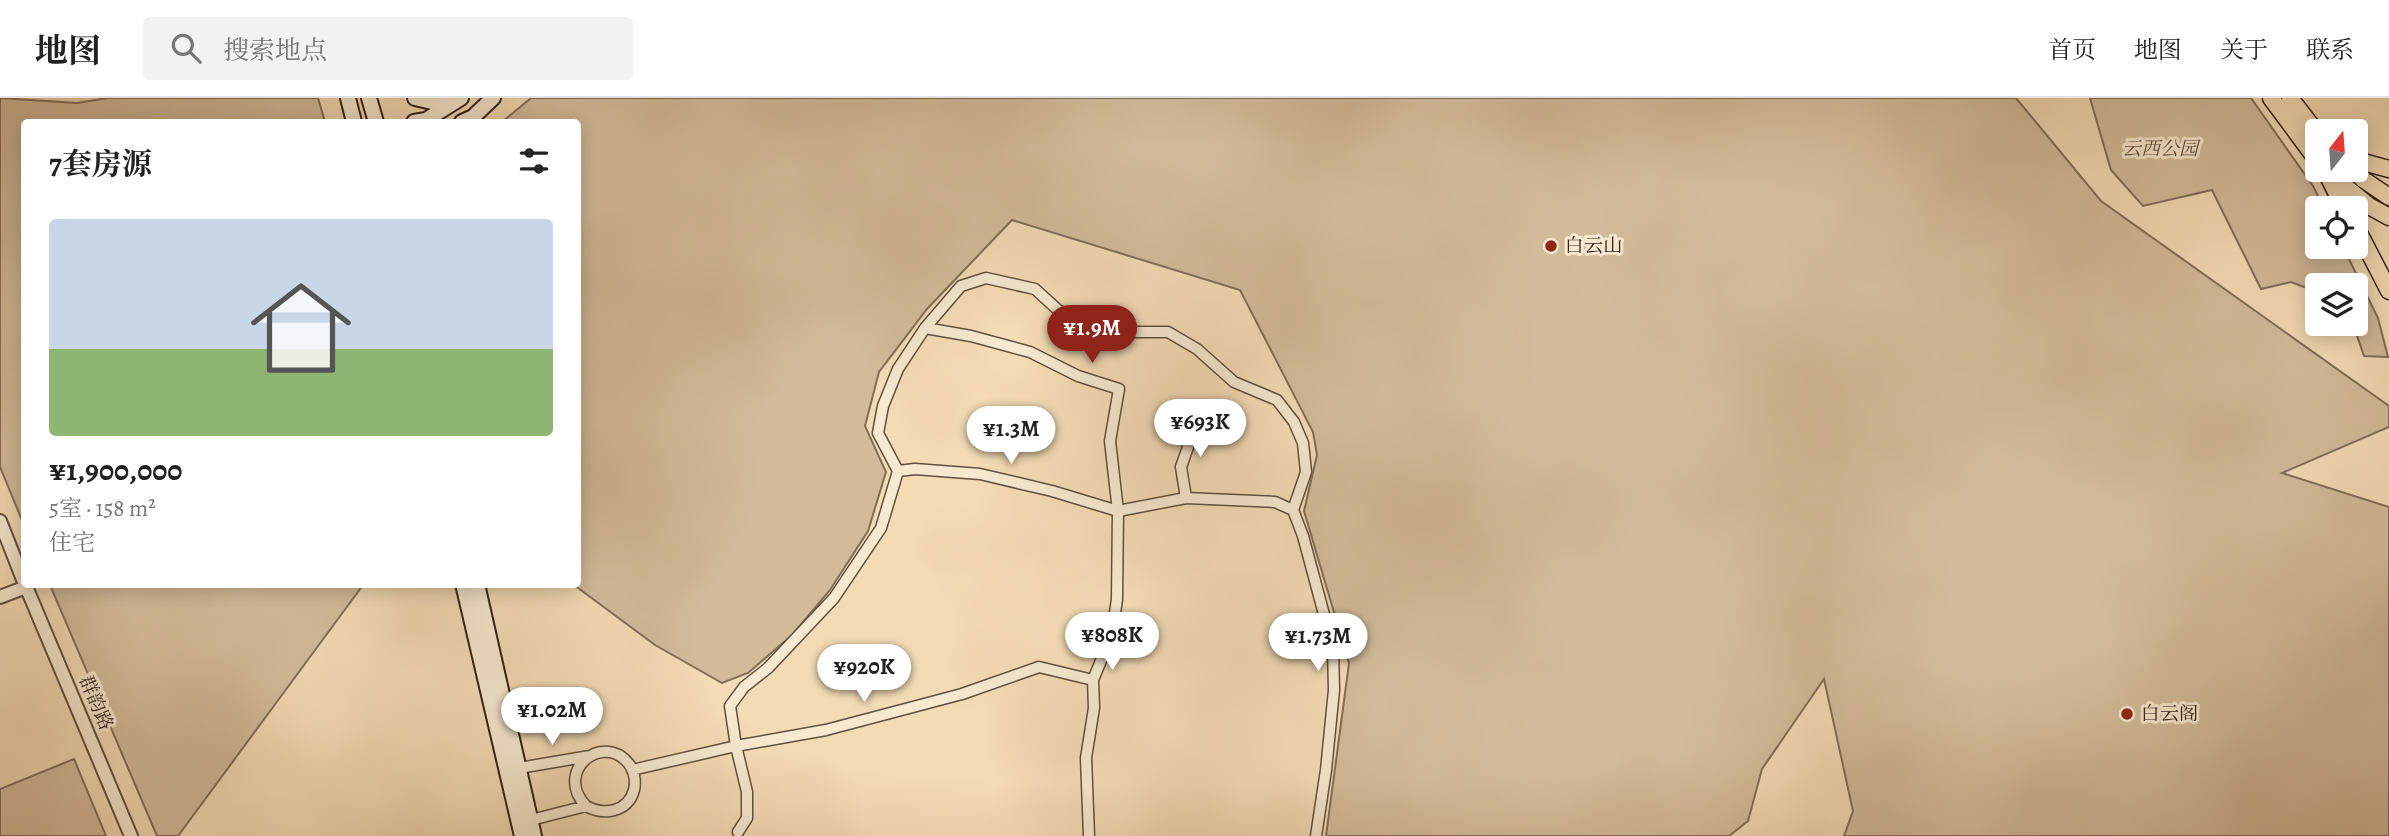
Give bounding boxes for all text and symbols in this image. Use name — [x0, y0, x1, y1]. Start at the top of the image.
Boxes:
search box — [143, 17, 633, 80]
text: 地图 — [35, 28, 101, 73]
icon: search — [167, 29, 205, 67]
text: 搜索地点 — [223, 33, 327, 68]
text: 首页 — [2048, 34, 2096, 66]
text: 地图 — [2134, 34, 2182, 66]
text: 关于 — [2220, 34, 2268, 66]
text: 联系 — [2306, 34, 2354, 66]
north arrow — [2305, 119, 2368, 182]
map controls — [2305, 119, 2368, 336]
park label: 云西公园 — [2122, 136, 2201, 162]
icon: filters — [515, 142, 553, 180]
text: 7套房源 — [49, 144, 152, 184]
button: locate — [2305, 196, 2368, 259]
place label: 白云山 — [1565, 233, 1622, 259]
marker: 白云山 — [1543, 238, 1559, 254]
icon: home — [238, 265, 364, 391]
button: layers — [2305, 273, 2368, 336]
pin: ¥1.9M — [1043, 306, 1141, 365]
text: ¥1.9M — [1063, 312, 1121, 343]
pin: ¥693K — [1151, 400, 1249, 459]
pin: ¥1.3M — [962, 406, 1060, 466]
text: ¥693K — [1170, 406, 1230, 437]
text: ¥1.3M — [983, 413, 1040, 444]
text: ¥1,900,000 — [49, 450, 182, 490]
text: 5室 · 158 m² — [49, 493, 156, 524]
text: 住宅 — [49, 527, 95, 558]
pin: ¥808K — [1063, 612, 1161, 672]
pin: ¥1.73M — [1261, 614, 1375, 673]
text: ¥808K — [1081, 619, 1143, 650]
text: ¥1.73M — [1285, 620, 1351, 651]
pin: ¥920K — [815, 644, 913, 704]
text: ¥920K — [833, 651, 895, 682]
street label: 群韵路 — [73, 672, 119, 734]
pin: ¥1.02M — [495, 688, 609, 747]
text: ¥1.02M — [517, 694, 587, 725]
place label: 白云阁 — [2141, 701, 2198, 727]
marker: 白云阁 — [2119, 706, 2135, 722]

